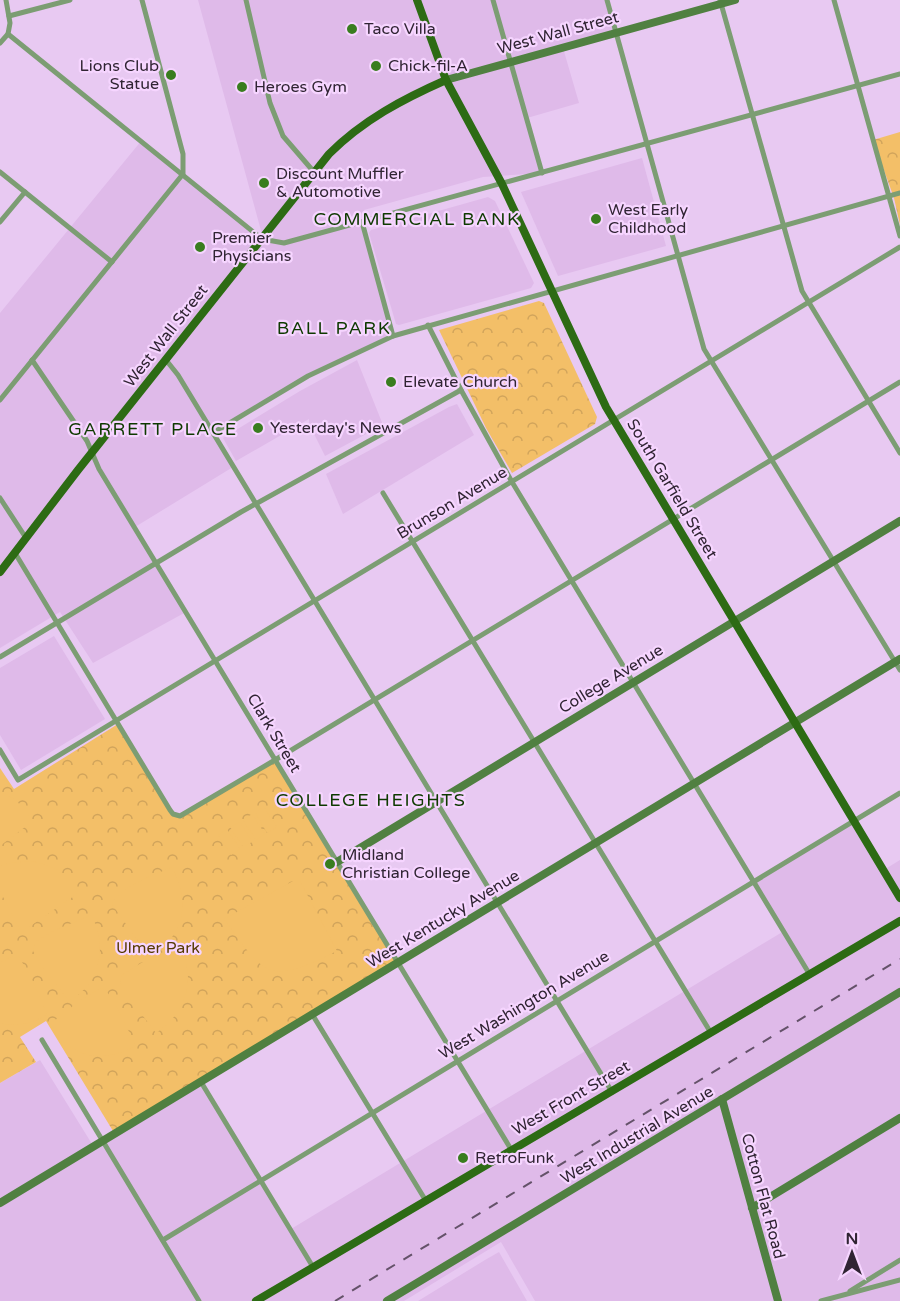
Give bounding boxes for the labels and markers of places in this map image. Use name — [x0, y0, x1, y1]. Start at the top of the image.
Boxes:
place label: Taco Villa — [364, 19, 436, 39]
marker: Taco Villa — [345, 22, 359, 36]
place label: Lions Club Statue — [80, 56, 159, 94]
place label: Chick-fil-A — [388, 56, 468, 76]
marker: Chick-fil-A — [369, 59, 383, 73]
marker: Lions Club Statue — [164, 68, 178, 82]
place label: Heroes Gym — [254, 77, 347, 97]
marker: Heroes Gym — [235, 80, 249, 94]
place label: Discount Muffler & Automotive — [276, 164, 405, 202]
marker: Discount Muffler & Automotive — [257, 176, 271, 190]
place label: West Early Childhood — [608, 200, 689, 238]
marker: West Early Childhood — [589, 212, 603, 226]
place label: Premier Physicians — [212, 228, 291, 266]
marker: Premier Physicians — [193, 240, 207, 254]
place label: Elevate Church — [403, 372, 517, 392]
marker: Elevate Church — [384, 375, 398, 389]
place label: Yesterday's News — [270, 418, 402, 438]
marker: Yesterday's News — [251, 421, 265, 435]
place label: Midland Christian College — [342, 845, 470, 883]
marker: Midland Christian College — [323, 857, 337, 871]
place label: RetroFunk — [475, 1148, 555, 1168]
marker: RetroFunk — [456, 1151, 470, 1165]

